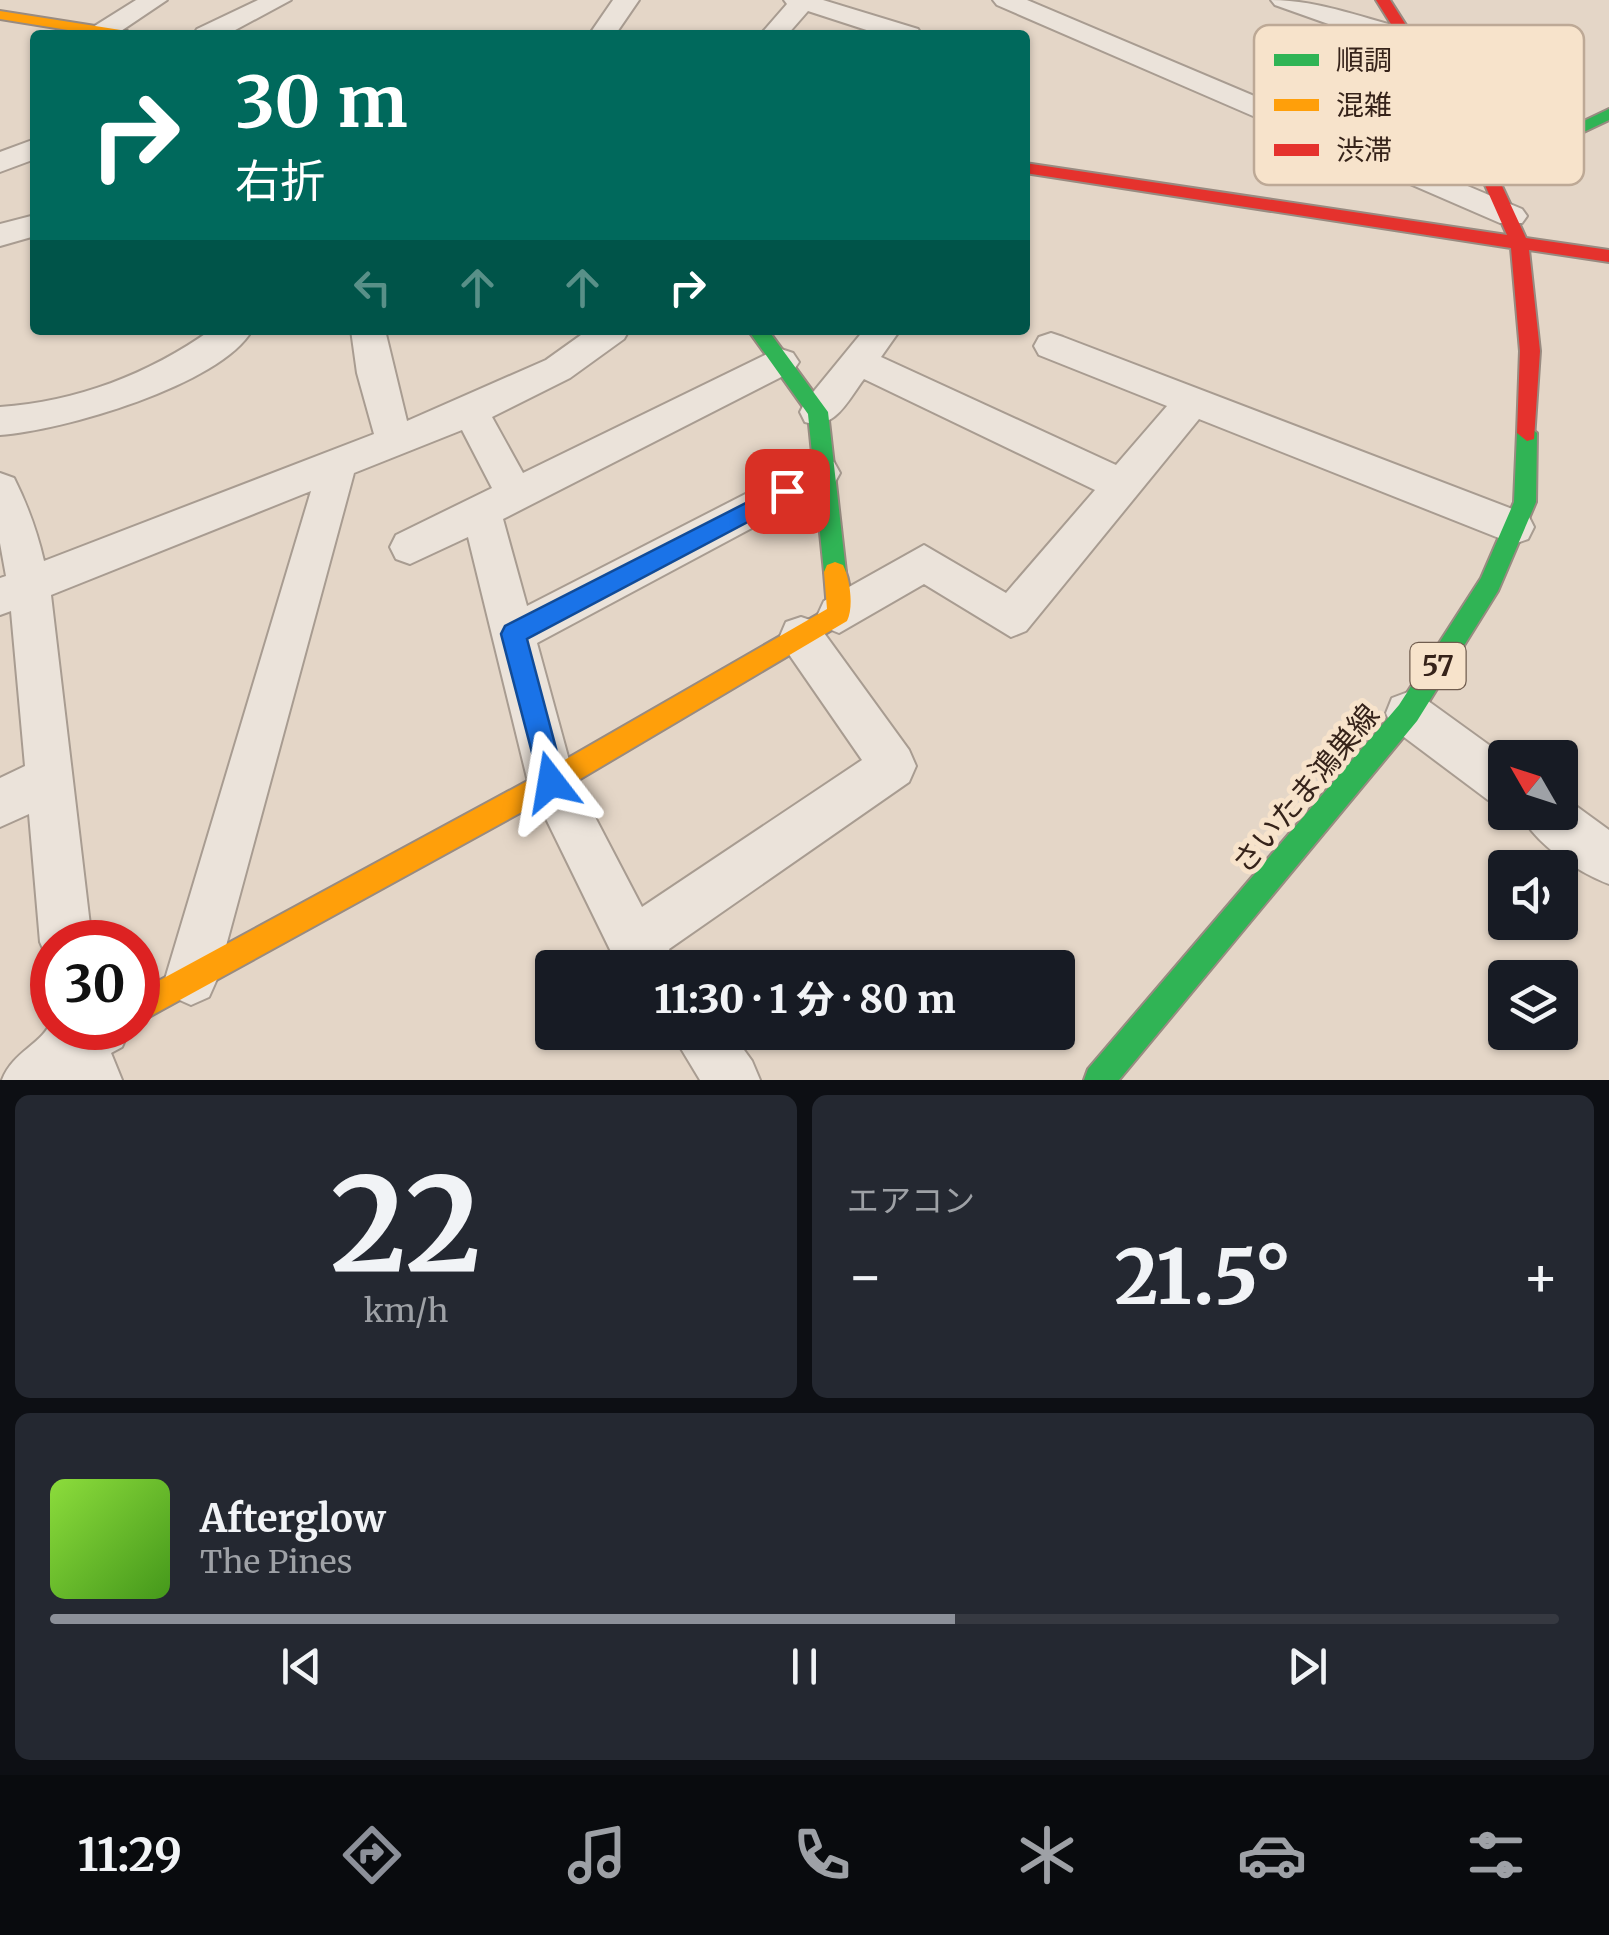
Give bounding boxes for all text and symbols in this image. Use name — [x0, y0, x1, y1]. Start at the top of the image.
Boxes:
legend — [1254, 25, 1584, 185]
text: 順調 — [1336, 42, 1392, 78]
text: 30 m — [235, 58, 408, 146]
icon: right — [70, 70, 200, 200]
text: 混雑 — [1336, 87, 1392, 123]
text: 渋滞 — [1336, 132, 1392, 168]
text: 右折 — [235, 153, 325, 209]
icon: left — [345, 260, 400, 315]
icon: ahead — [450, 260, 505, 315]
icon: ahead — [555, 260, 610, 315]
icon: right — [660, 260, 715, 315]
pin — [745, 449, 830, 534]
icon: arrive — [760, 464, 815, 519]
road number: 57 — [1410, 643, 1466, 689]
street label: さいたま鴻巣線 — [1223, 696, 1387, 881]
position arrow — [499, 730, 603, 834]
north arrow — [1488, 740, 1578, 830]
map controls — [1488, 740, 1578, 1050]
button: sound — [1488, 850, 1578, 940]
speed limit sign: 30 — [30, 920, 160, 1050]
button: layers — [1488, 960, 1578, 1050]
text: 11:30 · 1 分 · 80 m — [654, 976, 956, 1023]
text: 22 — [330, 1144, 482, 1307]
text: エアコン — [847, 1181, 975, 1221]
text: 21.5° — [1114, 1230, 1292, 1324]
text: − — [847, 1242, 884, 1311]
text: + — [1522, 1242, 1559, 1311]
text: km/h — [364, 1291, 448, 1331]
text: Afterglow — [200, 1495, 386, 1542]
text: The Pines — [200, 1542, 352, 1582]
icon: previous — [274, 1639, 329, 1694]
icon: pause — [777, 1639, 832, 1694]
icon: next — [1280, 1639, 1335, 1694]
icon: directions — [337, 1820, 407, 1890]
icon: music — [562, 1820, 632, 1890]
icon: phone — [787, 1820, 857, 1890]
icon: climate — [1012, 1820, 1082, 1890]
icon: car — [1237, 1820, 1307, 1890]
icon: filters — [1461, 1820, 1531, 1890]
text: 11:29 — [77, 1827, 182, 1883]

